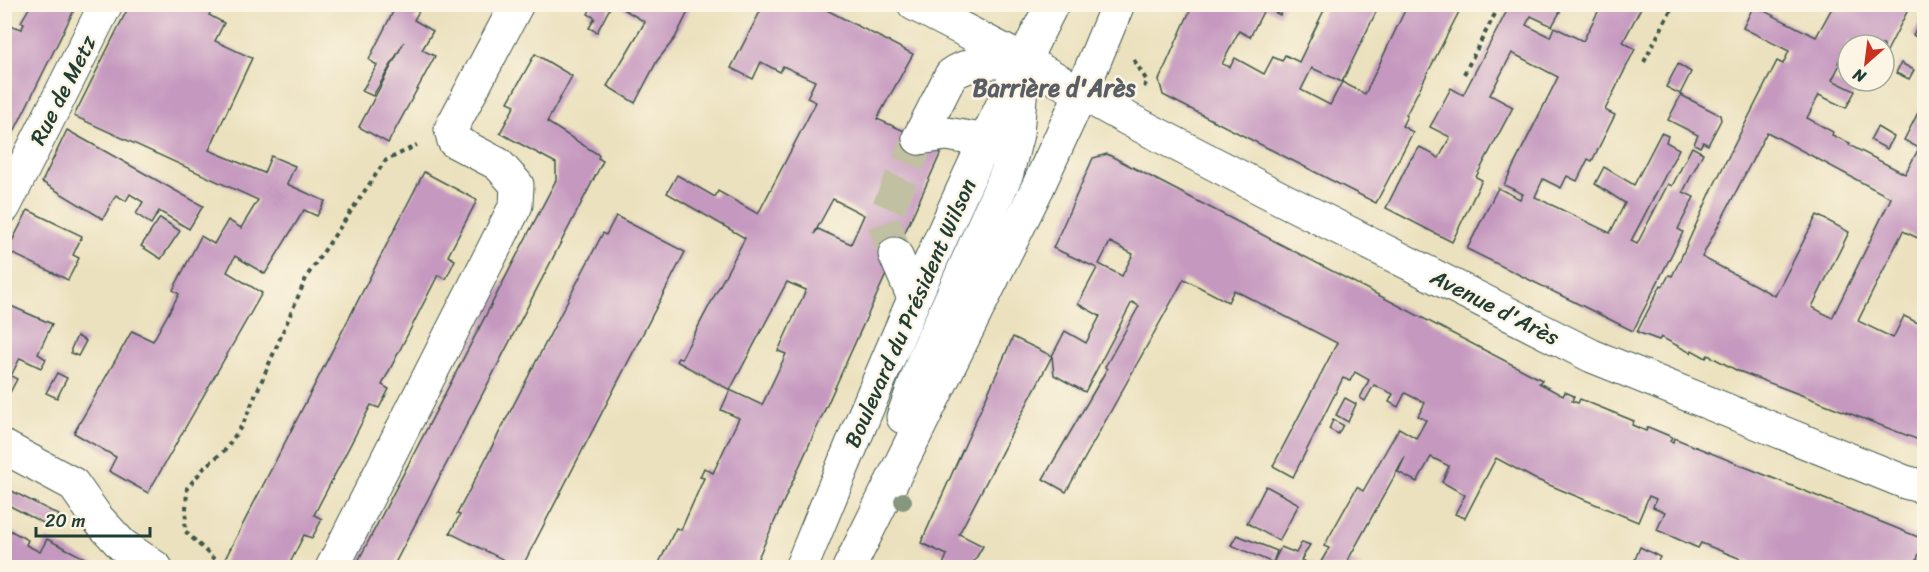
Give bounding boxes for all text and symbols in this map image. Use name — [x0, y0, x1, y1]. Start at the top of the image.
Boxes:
street label: Rue de Metz — [19, 27, 108, 152]
north arrow — [1836, 33, 1896, 93]
text: N — [1847, 60, 1872, 92]
district label: Barrière d'Arès — [973, 67, 1137, 109]
street label: Boulevard du Président Wilson — [833, 172, 987, 454]
street label: Avenue d'Arès — [1423, 257, 1567, 357]
scale bar — [36, 500, 150, 538]
text: 20 m — [45, 505, 85, 537]

